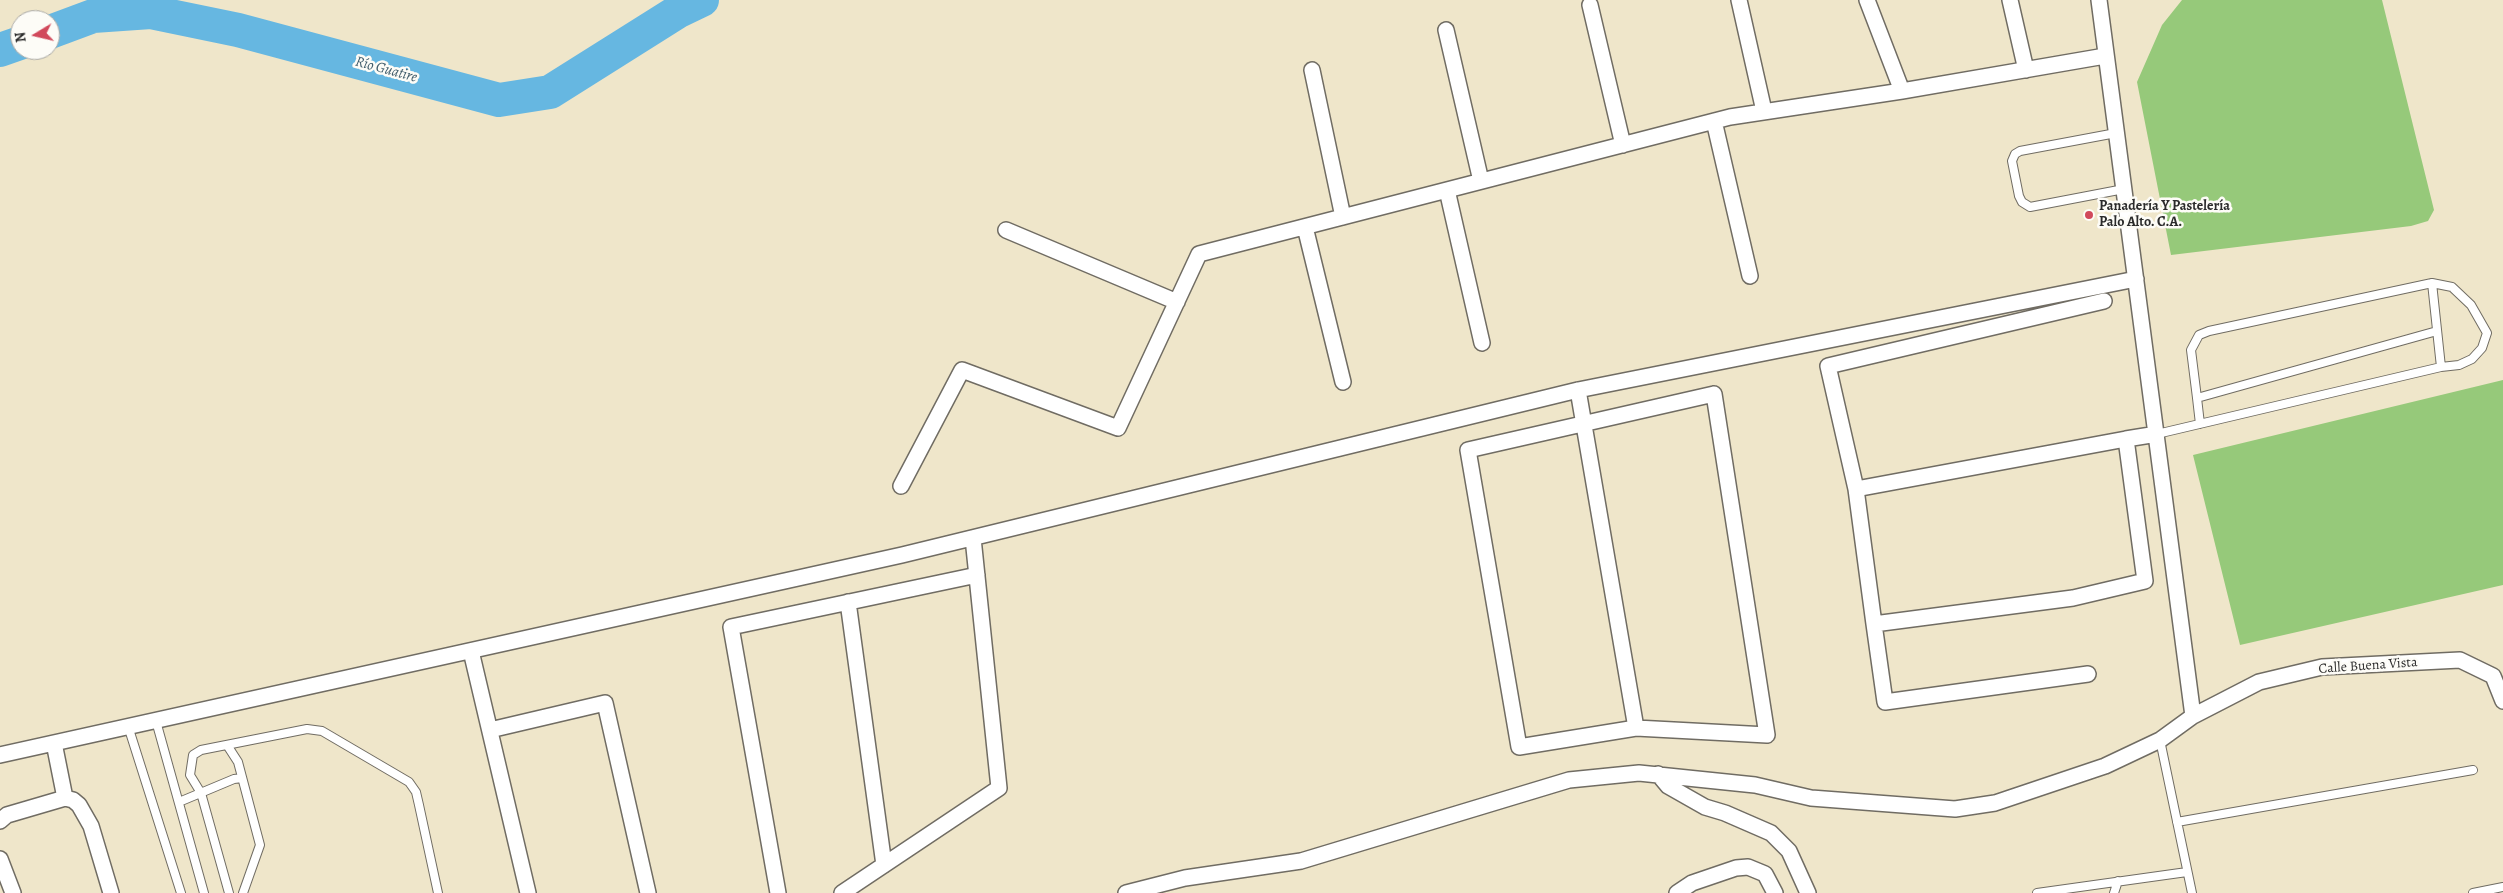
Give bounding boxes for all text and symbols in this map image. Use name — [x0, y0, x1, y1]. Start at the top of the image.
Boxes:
north arrow — [10, 10, 60, 60]
text: N — [10, 31, 31, 44]
water label: Río Guatire — [353, 53, 419, 87]
place label: Panadería Y Pastelería Palo Alto. C.A. — [2099, 199, 2230, 232]
marker: Panadería Y Pastelería Palo Alto. C.A. — [2083, 209, 2095, 221]
street label: Calle Buena Vista — [2318, 654, 2418, 678]

